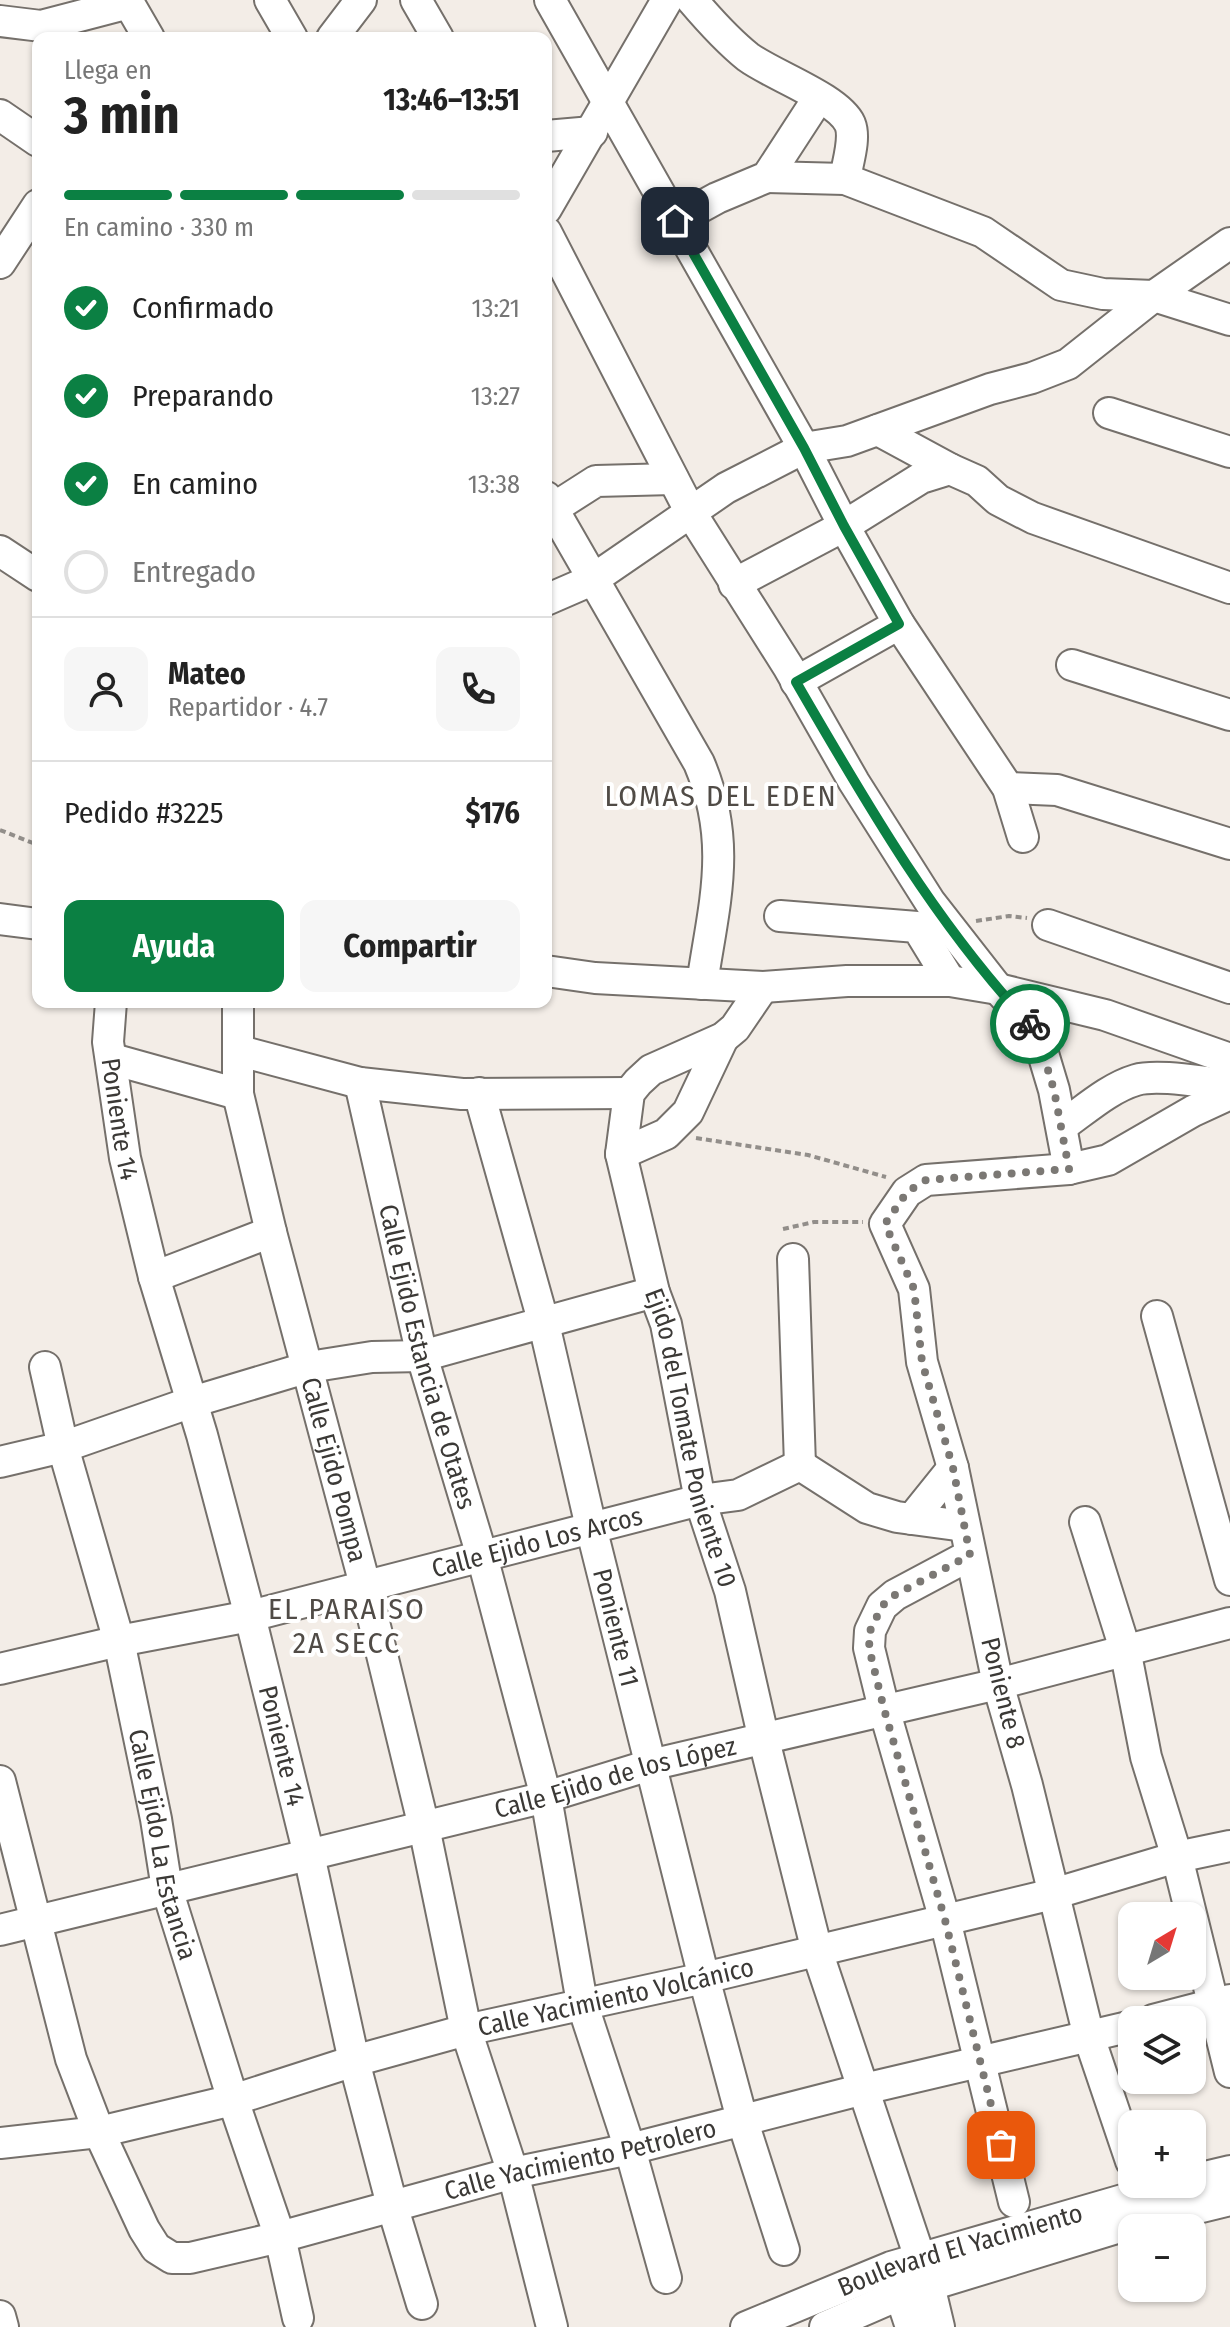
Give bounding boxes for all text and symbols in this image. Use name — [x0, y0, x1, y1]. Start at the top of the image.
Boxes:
text: Llega en — [64, 55, 152, 86]
text: 13:46–13:51 — [383, 82, 520, 118]
text: 3 min — [64, 84, 180, 147]
pin — [641, 187, 709, 255]
icon: home — [653, 199, 697, 243]
text: En camino · 330 m — [64, 212, 254, 243]
icon: check — [64, 286, 108, 330]
text: Confirmado — [132, 290, 274, 326]
text: 13:21 — [472, 293, 520, 324]
icon: check — [64, 374, 108, 418]
text: Preparando — [132, 378, 274, 414]
text: 13:27 — [471, 381, 520, 412]
icon: check — [64, 462, 108, 506]
text: En camino — [132, 466, 258, 502]
text: 13:38 — [468, 469, 520, 500]
text: Entregado — [132, 554, 256, 590]
button: person — [64, 647, 148, 731]
button: phone — [436, 647, 520, 731]
text: Mateo — [168, 656, 246, 692]
text: Repartidor · 4.7 — [168, 692, 328, 723]
district label: LOMAS DEL EDEN — [604, 778, 838, 814]
text: Pedido #3225 — [64, 795, 224, 831]
text: $176 — [466, 795, 520, 831]
button: Ayuda — [64, 900, 284, 992]
button: Compartir — [300, 900, 520, 992]
courier — [990, 984, 1070, 1064]
icon: bike — [1008, 1002, 1052, 1046]
street label: Poniente 14 — [95, 1056, 145, 1183]
street label: Calle Ejido Estancia de Otates — [373, 1201, 483, 1513]
street label: Ejido del Tomate Poniente 10 — [638, 1284, 743, 1591]
street label: Calle Ejido Pompa — [295, 1374, 374, 1566]
street label: Calle Ejido Los Arcos — [428, 1500, 646, 1584]
street label: Poniente 11 — [587, 1565, 646, 1690]
district label: EL PARAISO 2A SECC — [268, 1591, 426, 1661]
street label: Poniente 8 — [974, 1634, 1032, 1752]
street label: Poniente 14 — [252, 1682, 312, 1809]
street label: Calle Ejido La Estancia — [122, 1726, 204, 1964]
street label: Calle Ejido de los López — [491, 1730, 739, 1824]
north arrow — [1118, 1902, 1206, 1990]
map controls — [1118, 1902, 1206, 2302]
street label: Calle Yacimiento Volcánico — [475, 1951, 757, 2042]
button: layers — [1118, 2006, 1206, 2094]
button: + — [1118, 2110, 1206, 2198]
pin — [967, 2111, 1035, 2179]
street label: Calle Yacimiento Petrolero — [441, 2112, 719, 2207]
icon: bag — [979, 2123, 1023, 2167]
street label: Boulevard El Yacimiento — [833, 2197, 1086, 2303]
button: − — [1118, 2214, 1206, 2302]

